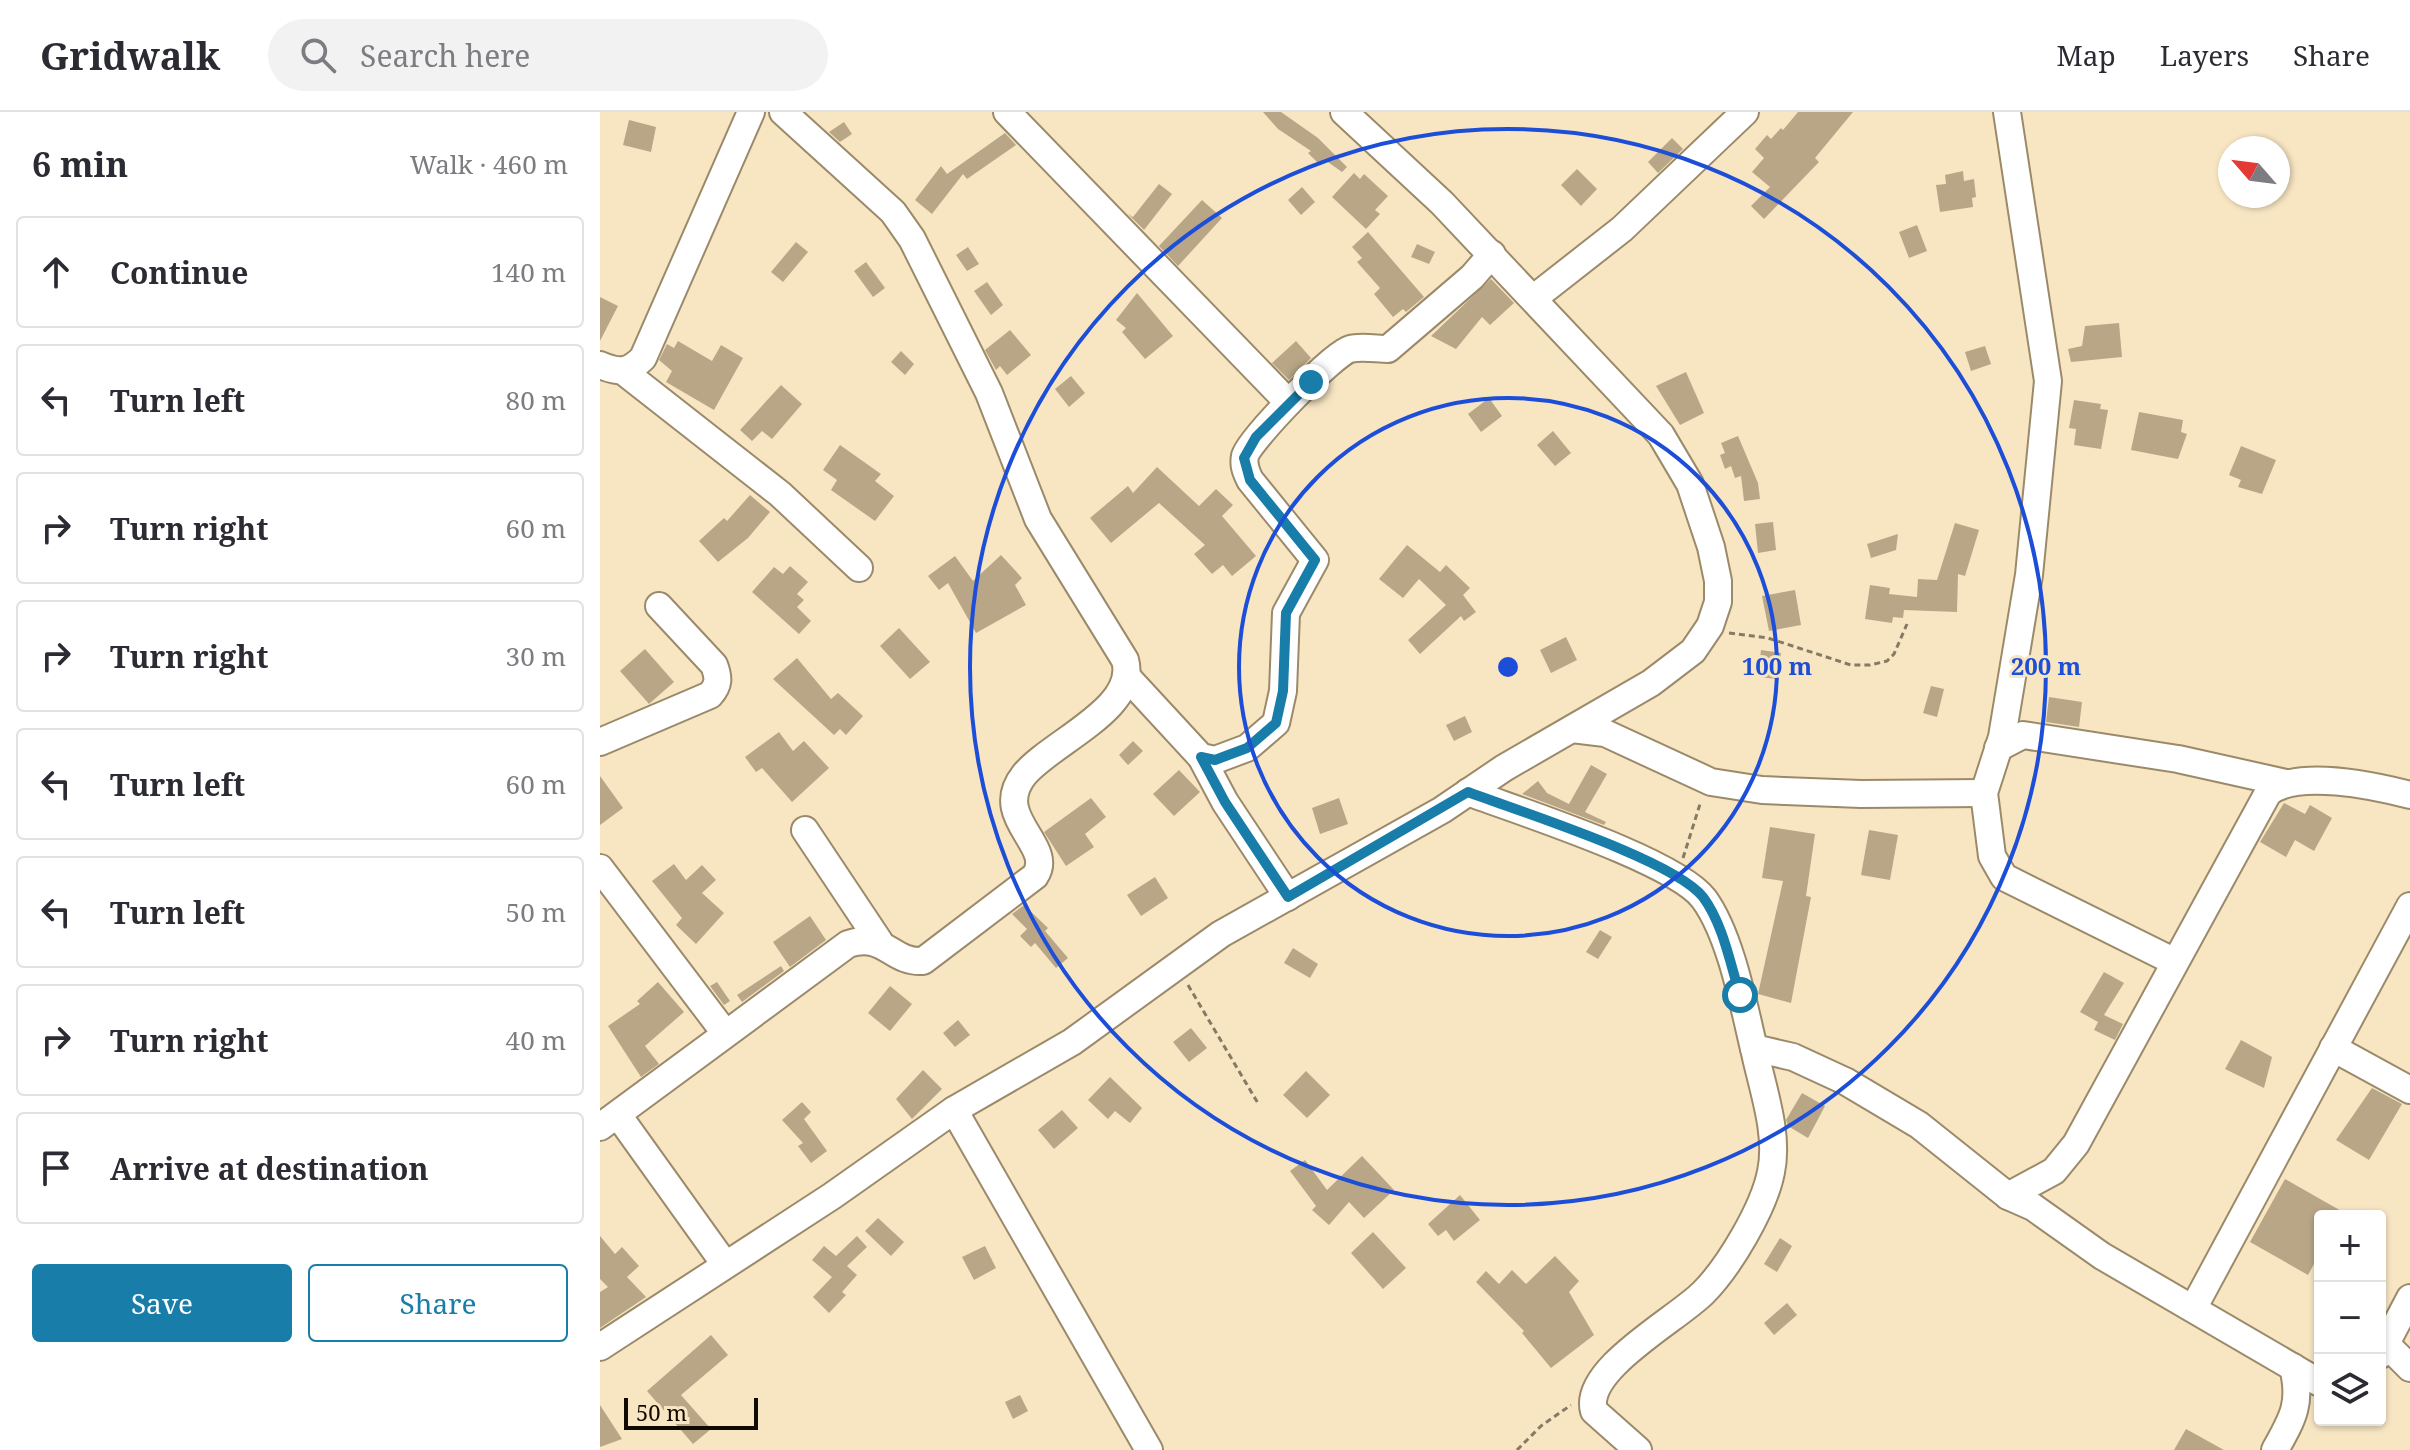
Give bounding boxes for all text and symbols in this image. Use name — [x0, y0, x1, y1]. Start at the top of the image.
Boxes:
search box — [268, 19, 828, 91]
text: Gridwalk — [40, 29, 220, 81]
icon: search — [296, 33, 340, 77]
text: Search here — [360, 35, 530, 76]
text: Map — [2057, 36, 2116, 74]
text: Layers — [2160, 36, 2249, 74]
text: Share — [2293, 36, 2370, 74]
north arrow — [2218, 136, 2290, 208]
text: 6 min — [32, 141, 128, 187]
text: Walk · 460 m — [410, 146, 568, 182]
icon: ahead — [34, 250, 78, 294]
text: Continue — [110, 252, 248, 293]
text: 140 m — [491, 254, 566, 290]
route end — [1293, 364, 1329, 400]
icon: left — [34, 378, 78, 422]
text: Turn left — [110, 380, 245, 421]
text: 80 m — [506, 382, 566, 418]
icon: right — [34, 506, 78, 550]
text: Turn right — [110, 508, 268, 549]
text: 60 m — [506, 510, 566, 546]
icon: right — [34, 634, 78, 678]
text: Turn right — [110, 636, 268, 677]
text: 30 m — [506, 638, 566, 674]
text: 100 m — [1742, 649, 1813, 682]
text: 200 m — [2011, 649, 2082, 682]
centre of rings — [1494, 653, 1522, 681]
icon: left — [34, 762, 78, 806]
text: Turn left — [110, 764, 245, 805]
text: 60 m — [506, 766, 566, 802]
icon: left — [34, 890, 78, 934]
text: Turn left — [110, 892, 245, 933]
text: 50 m — [506, 894, 566, 930]
route start — [1722, 977, 1758, 1013]
icon: right — [34, 1018, 78, 1062]
text: Turn right — [110, 1020, 268, 1061]
text: 40 m — [506, 1022, 566, 1058]
icon: arrive — [34, 1146, 78, 1190]
text: Arrive at destination — [110, 1148, 429, 1189]
map controls — [2314, 1210, 2386, 1426]
button: + — [2314, 1210, 2386, 1282]
button: Save — [32, 1264, 292, 1342]
button: Share — [308, 1264, 568, 1342]
button: − — [2314, 1282, 2386, 1354]
button: layers — [2314, 1354, 2386, 1426]
scale bar — [624, 1394, 758, 1430]
text: 50 m — [636, 1397, 687, 1427]

